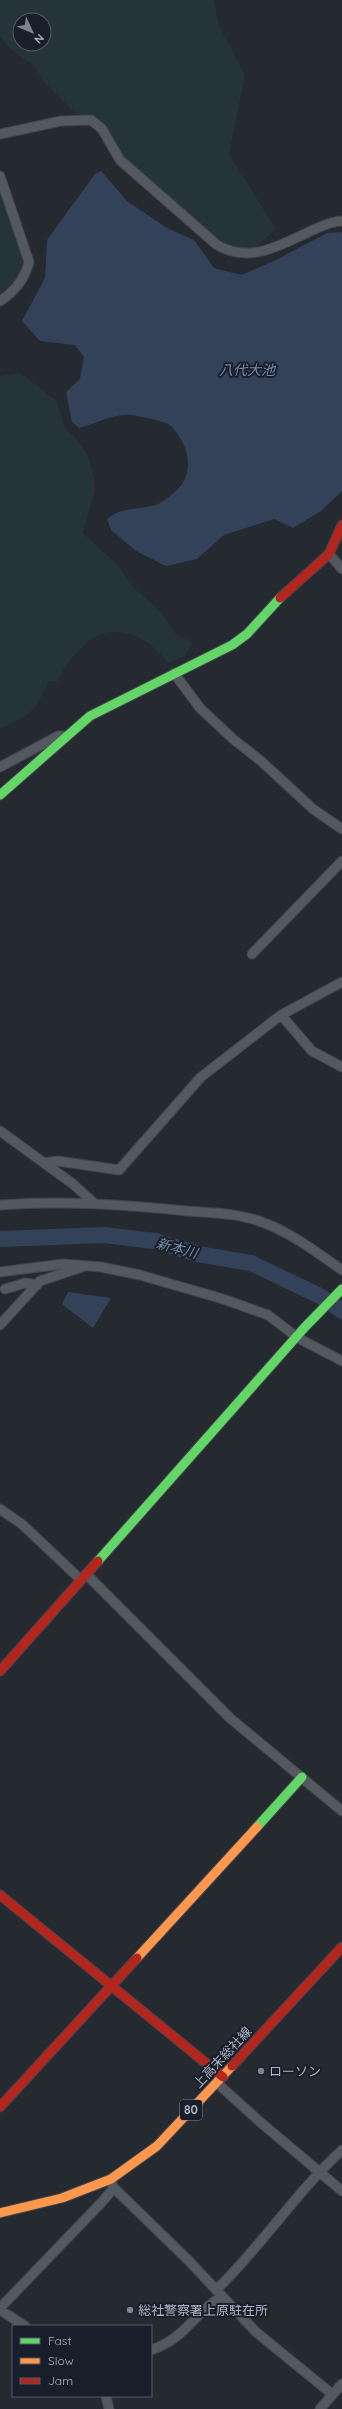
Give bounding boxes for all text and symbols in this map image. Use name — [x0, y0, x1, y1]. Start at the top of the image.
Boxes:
north arrow — [12, 12, 52, 52]
text: N — [31, 31, 47, 47]
water label: 八代大池 — [219, 361, 277, 379]
water label: 新本川 — [154, 1234, 202, 1263]
street label: 上高末総社線 — [190, 2023, 254, 2091]
place label: ローソン — [269, 2063, 321, 2079]
marker: ローソン — [256, 2066, 266, 2076]
road number: 80 — [180, 2100, 202, 2120]
place label: 総社警察署上原駐在所 — [138, 2302, 268, 2318]
marker: 総社警察署上原駐在所 — [125, 2305, 135, 2315]
legend — [12, 2325, 152, 2397]
text: Fast — [48, 2333, 72, 2348]
text: Slow — [48, 2353, 74, 2368]
text: Jam — [48, 2373, 73, 2388]

